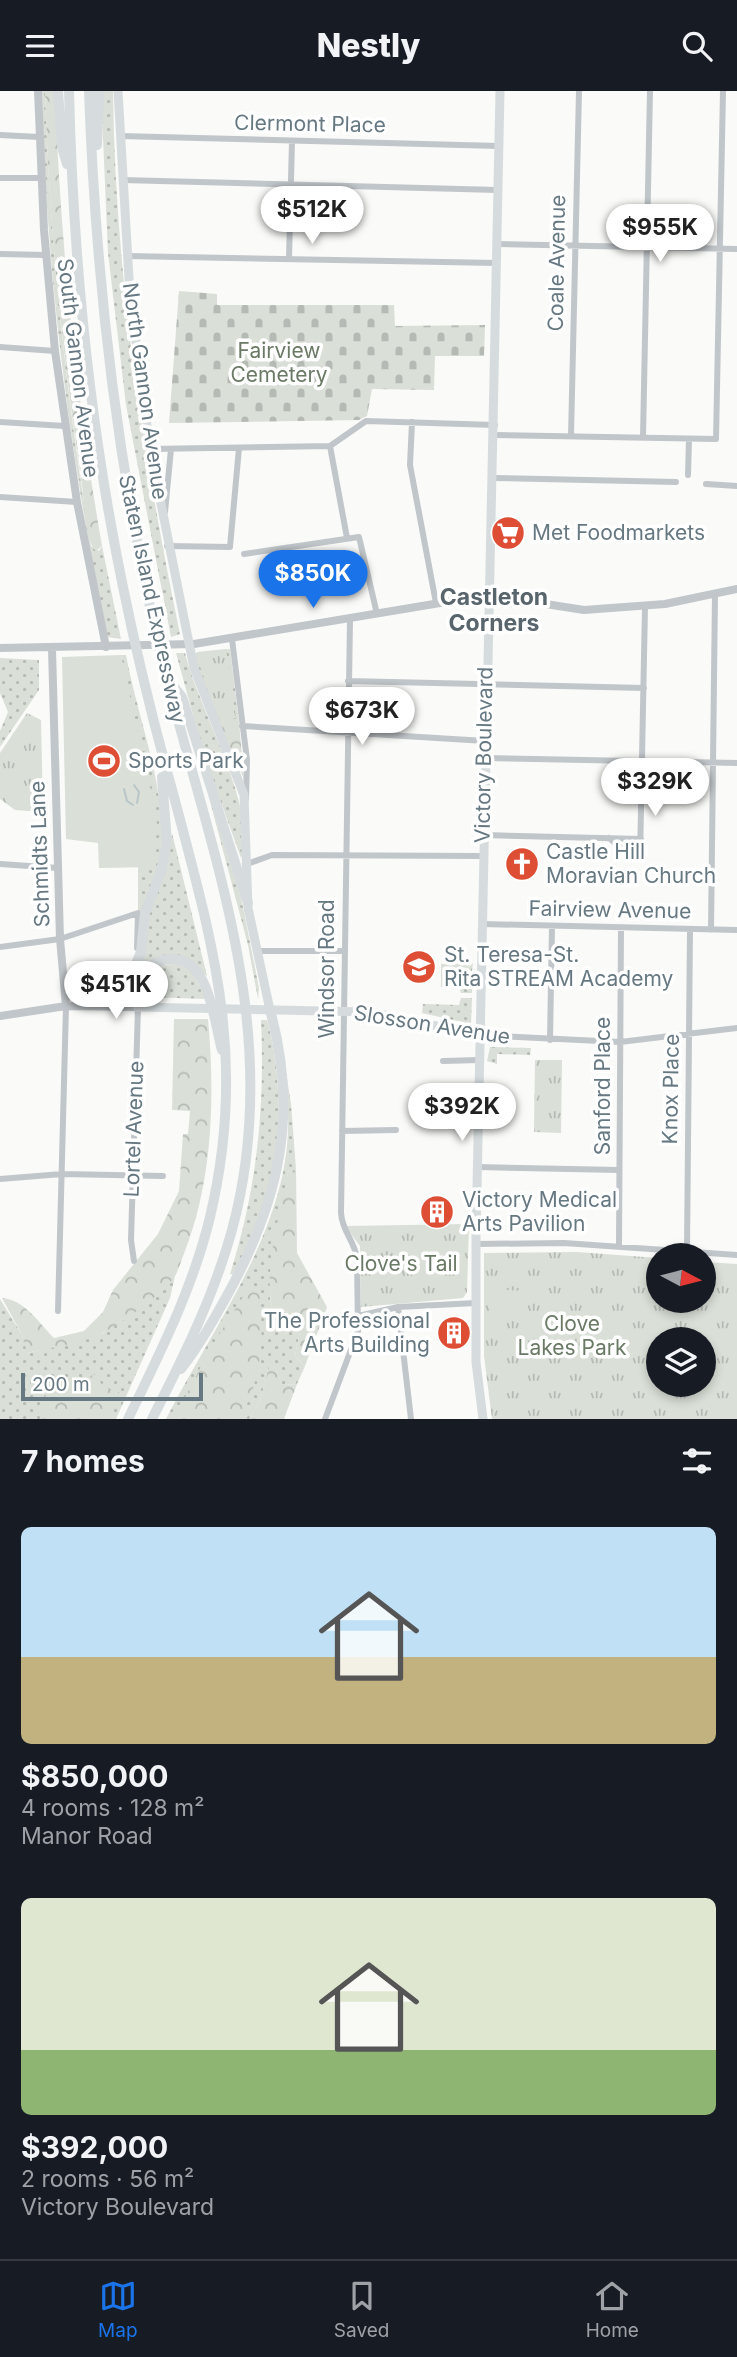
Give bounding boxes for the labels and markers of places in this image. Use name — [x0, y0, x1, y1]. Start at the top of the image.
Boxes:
pin: $512K — [263, 187, 361, 246]
pin: $955K — [611, 205, 709, 264]
supermarket icon: Met Foodmarkets — [489, 514, 527, 552]
place label: Met Foodmarkets — [532, 520, 705, 545]
pin: $850K — [264, 551, 362, 610]
pin: $673K — [313, 687, 411, 747]
sports icon: Sports Park — [85, 742, 123, 780]
place label: Sports Park — [128, 748, 244, 773]
pin: $329K — [606, 759, 704, 818]
place label: Castle Hill Moravian Church — [546, 839, 716, 888]
church icon: Castle Hill Moravian Church — [503, 845, 541, 883]
place label: St. Teresa-St. Rita STREAM Academy — [444, 942, 673, 991]
school or university icon: St. Teresa-St. Rita STREAM Academy — [400, 948, 438, 986]
pin: $451K — [67, 961, 165, 1021]
pin: $392K — [413, 1083, 511, 1143]
place label: Victory Medical Arts Pavilion — [462, 1187, 617, 1236]
building icon: Victory Medical Arts Pavilion — [418, 1193, 456, 1231]
place label: The Professional Arts Building — [264, 1308, 430, 1357]
building icon: The Professional Arts Building — [435, 1314, 473, 1352]

